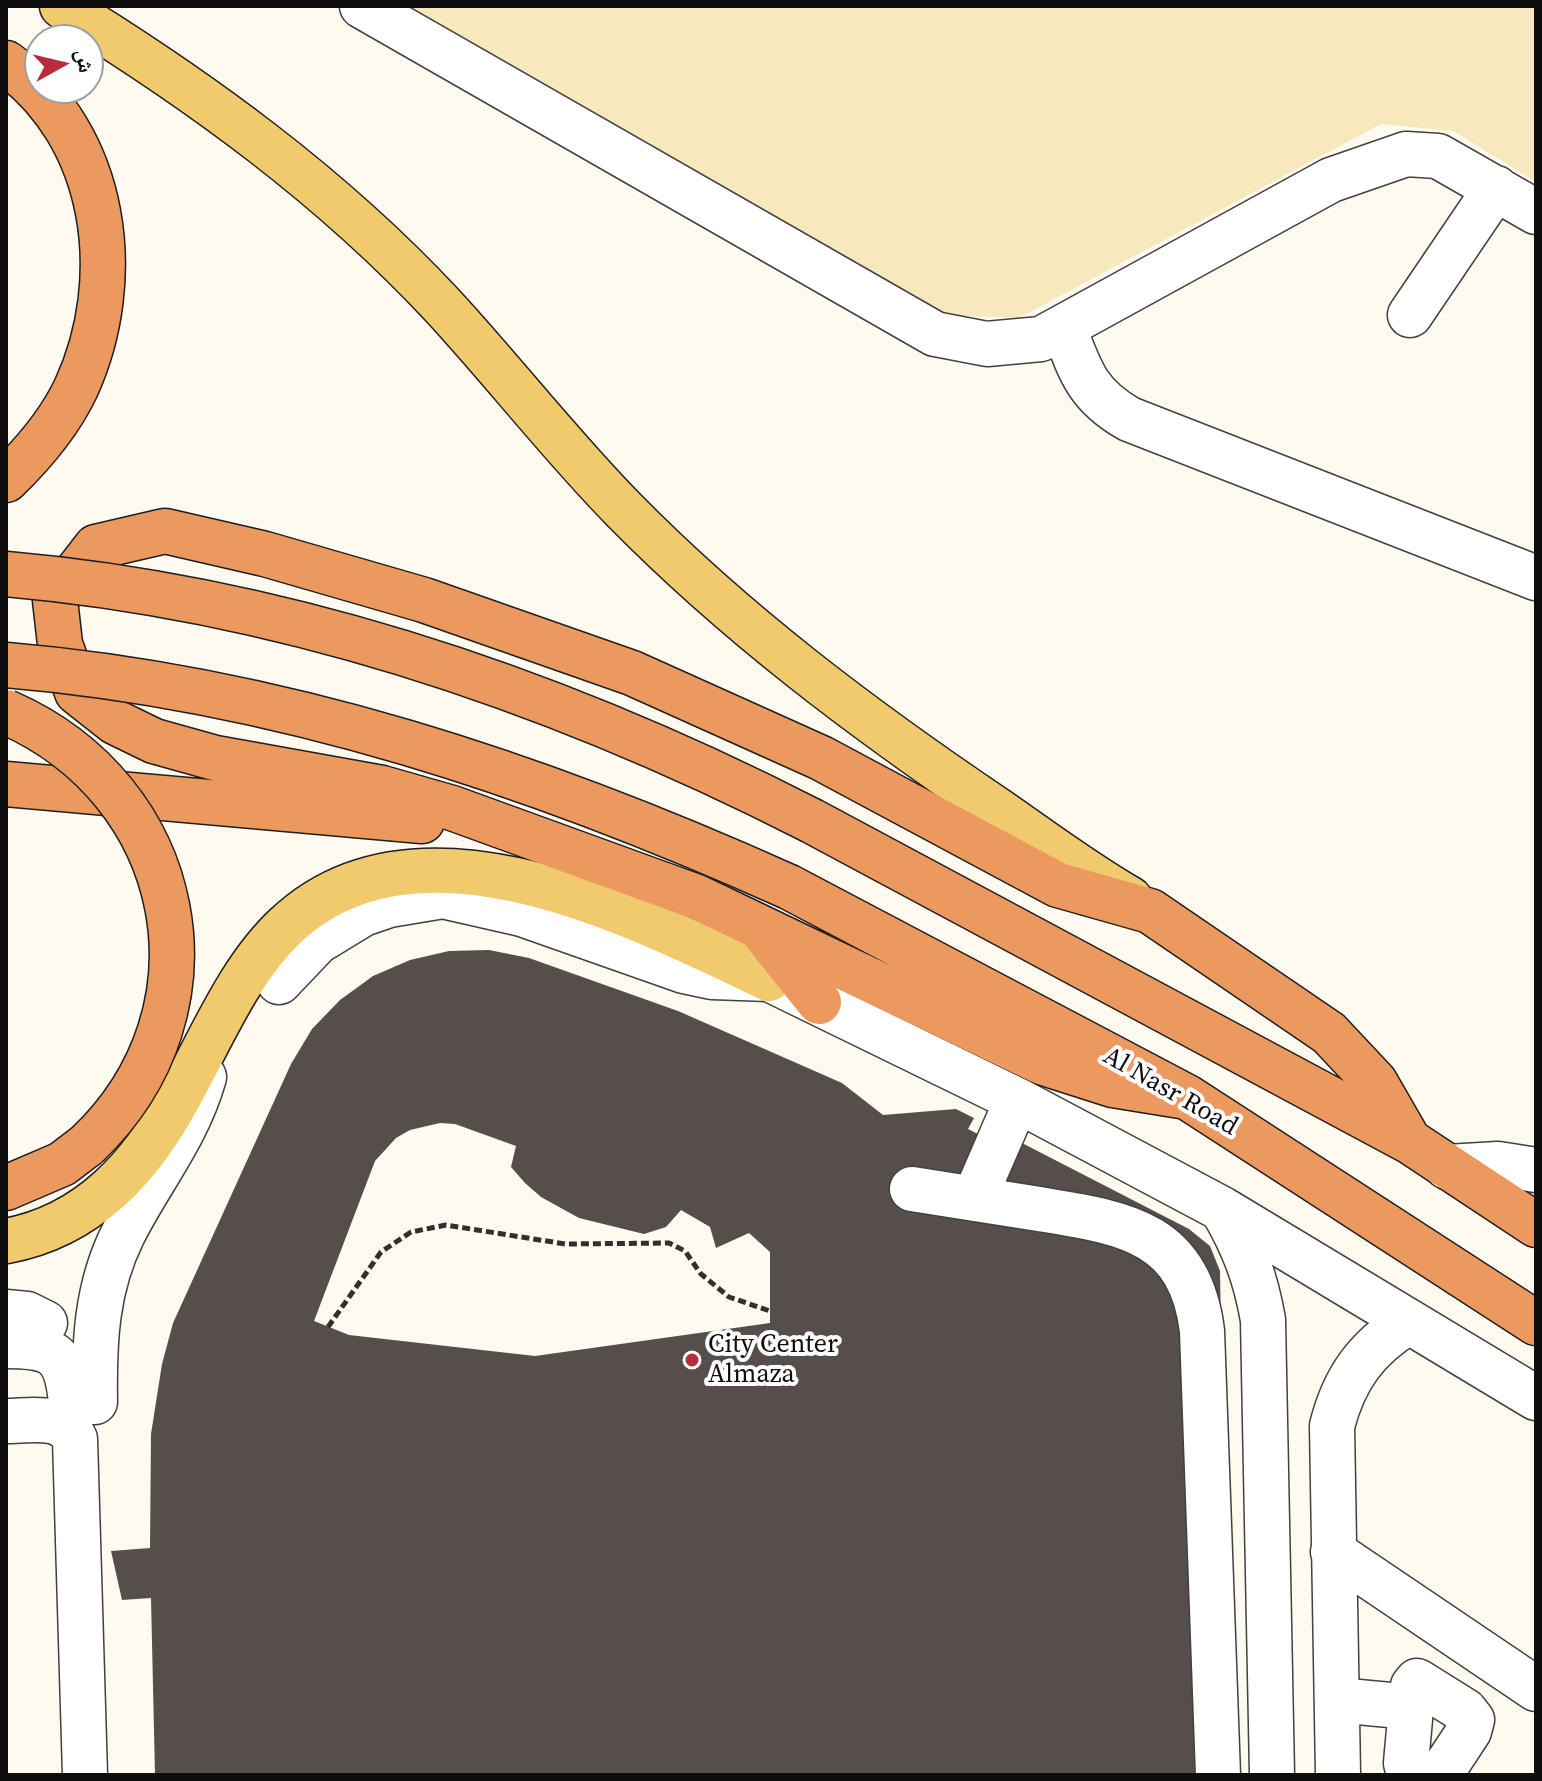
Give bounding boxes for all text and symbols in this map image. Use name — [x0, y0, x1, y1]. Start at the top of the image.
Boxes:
north arrow — [24, 24, 104, 104]
text: ش — [69, 47, 102, 75]
street label: Al Nasr Road — [1097, 1041, 1243, 1143]
place label: City Center Almaza — [708, 1329, 838, 1390]
marker: City Center Almaza — [683, 1351, 701, 1369]

